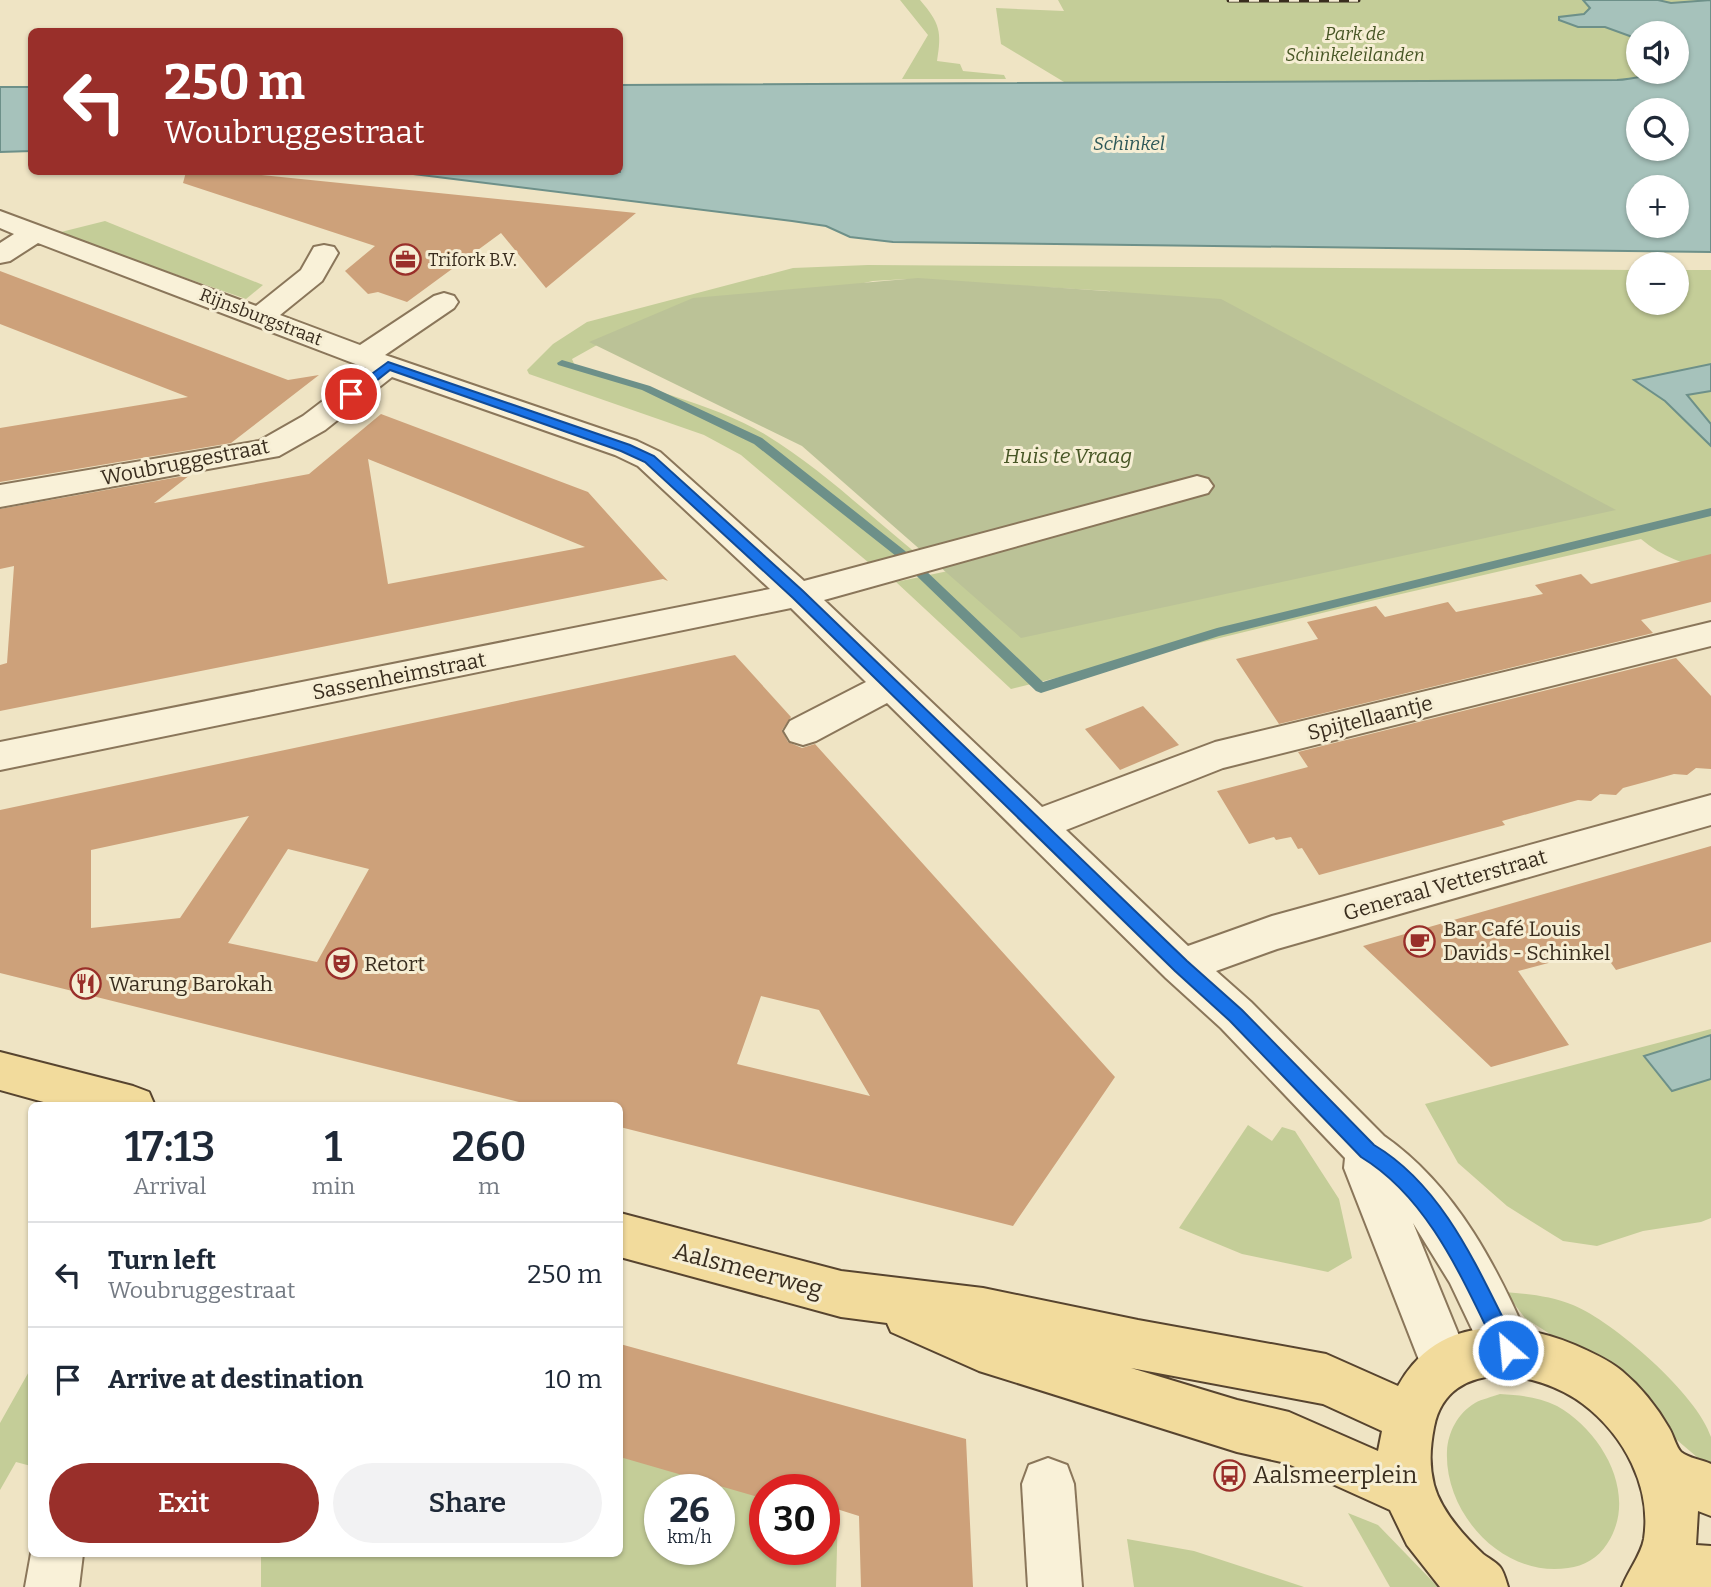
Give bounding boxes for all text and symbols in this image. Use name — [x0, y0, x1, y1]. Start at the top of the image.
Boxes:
map controls — [1626, 21, 1689, 315]
button: sound — [1626, 21, 1689, 84]
park label: Park de Schinkeleilanden — [1285, 23, 1425, 66]
text: 250 m — [164, 53, 305, 112]
icon: left — [49, 56, 140, 147]
button: search — [1626, 98, 1689, 161]
text: Woubruggestraat — [164, 113, 425, 151]
water label: Schinkel — [1093, 132, 1165, 155]
button: + — [1626, 175, 1689, 238]
office icon: Trifork B.V. — [388, 243, 422, 277]
place label: Trifork B.V. — [428, 249, 517, 271]
button: − — [1626, 252, 1689, 315]
street label: Rijnsburgstraat — [197, 283, 326, 351]
pin — [321, 364, 381, 424]
icon: arrive — [332, 375, 370, 413]
street label: Woubruggestraat — [99, 433, 272, 491]
park label: Huis te Vraag — [1004, 443, 1132, 469]
street label: Sassenheimstraat — [310, 646, 488, 706]
street label: Spijtellaantje — [1305, 690, 1435, 746]
street label: Generaal Vetterstraat — [1340, 843, 1550, 926]
place label: Bar Café Louis Davids - Schinkel — [1443, 916, 1610, 966]
cafe icon: Bar Café Louis Davids - Schinkel — [1403, 924, 1437, 958]
theatre icon: Retort — [324, 947, 358, 981]
place label: Retort — [364, 951, 426, 977]
restaurant icon: Warung Barokah — [69, 967, 103, 1001]
place label: Warung Barokah — [109, 971, 273, 997]
text: 17:13 — [124, 1122, 215, 1172]
text: 1 — [325, 1122, 342, 1172]
text: 260 — [452, 1122, 527, 1172]
text: Arrival — [133, 1172, 206, 1200]
text: min — [312, 1172, 355, 1200]
text: m — [478, 1172, 500, 1200]
street label: Aalsmeerweg — [670, 1237, 826, 1303]
text: Turn left — [108, 1245, 216, 1276]
icon: left — [49, 1256, 87, 1294]
text: 250 m — [527, 1259, 602, 1290]
text: Woubruggestraat — [108, 1276, 295, 1304]
position arrow — [1471, 1313, 1545, 1387]
icon: arrive — [49, 1361, 87, 1399]
text: Arrive at destination — [108, 1364, 363, 1395]
text: 10 m — [545, 1364, 602, 1395]
bus stop icon: Aalsmeerplein — [1213, 1458, 1247, 1492]
place label: Aalsmeerplein — [1253, 1461, 1417, 1489]
button: Exit — [49, 1463, 319, 1543]
button: Share — [333, 1463, 602, 1543]
speed limit sign: 30 — [749, 1474, 840, 1565]
text: 26 — [669, 1489, 710, 1531]
text: km/h — [667, 1526, 712, 1548]

